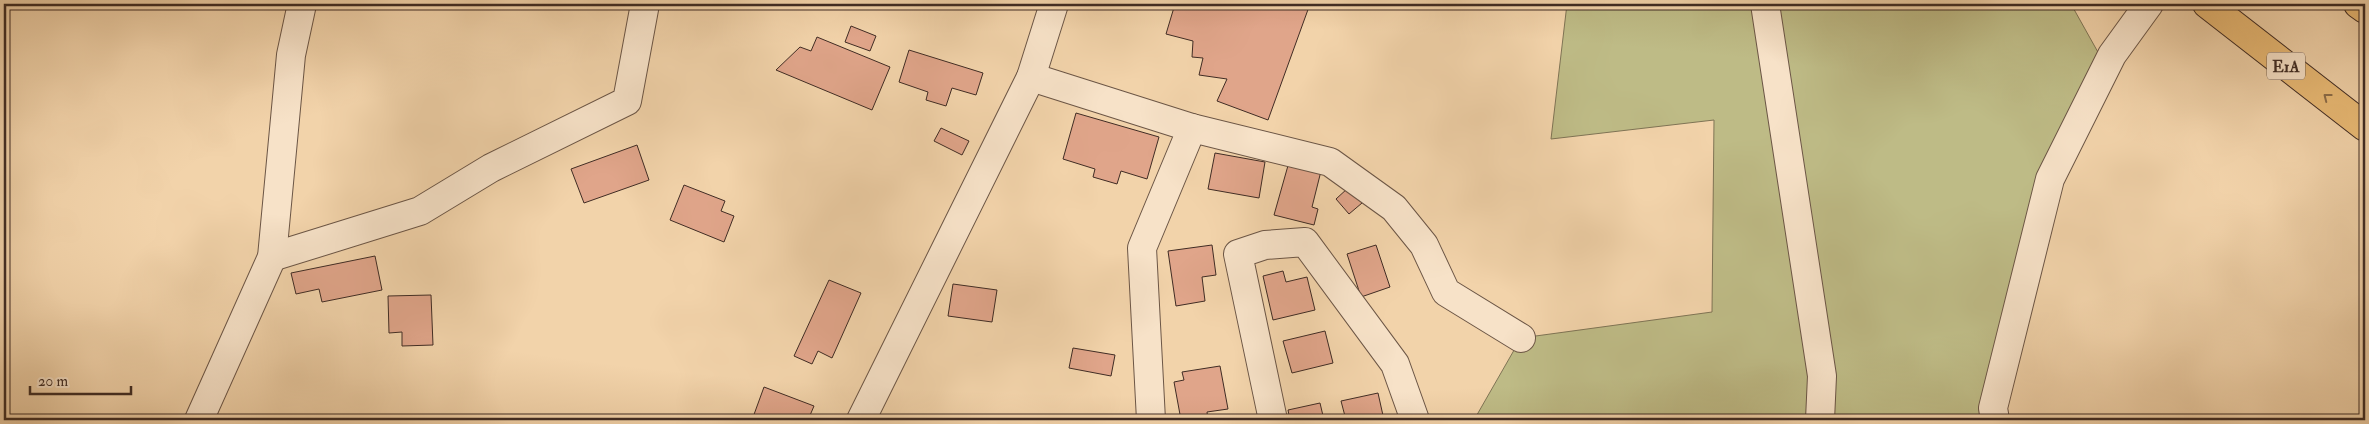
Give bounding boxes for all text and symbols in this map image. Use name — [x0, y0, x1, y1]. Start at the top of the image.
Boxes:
road number: E1A — [2267, 52, 2305, 80]
one-way arrow — [2324, 95, 2333, 103]
scale bar — [30, 364, 131, 396]
text: 20 m — [38, 372, 68, 391]

